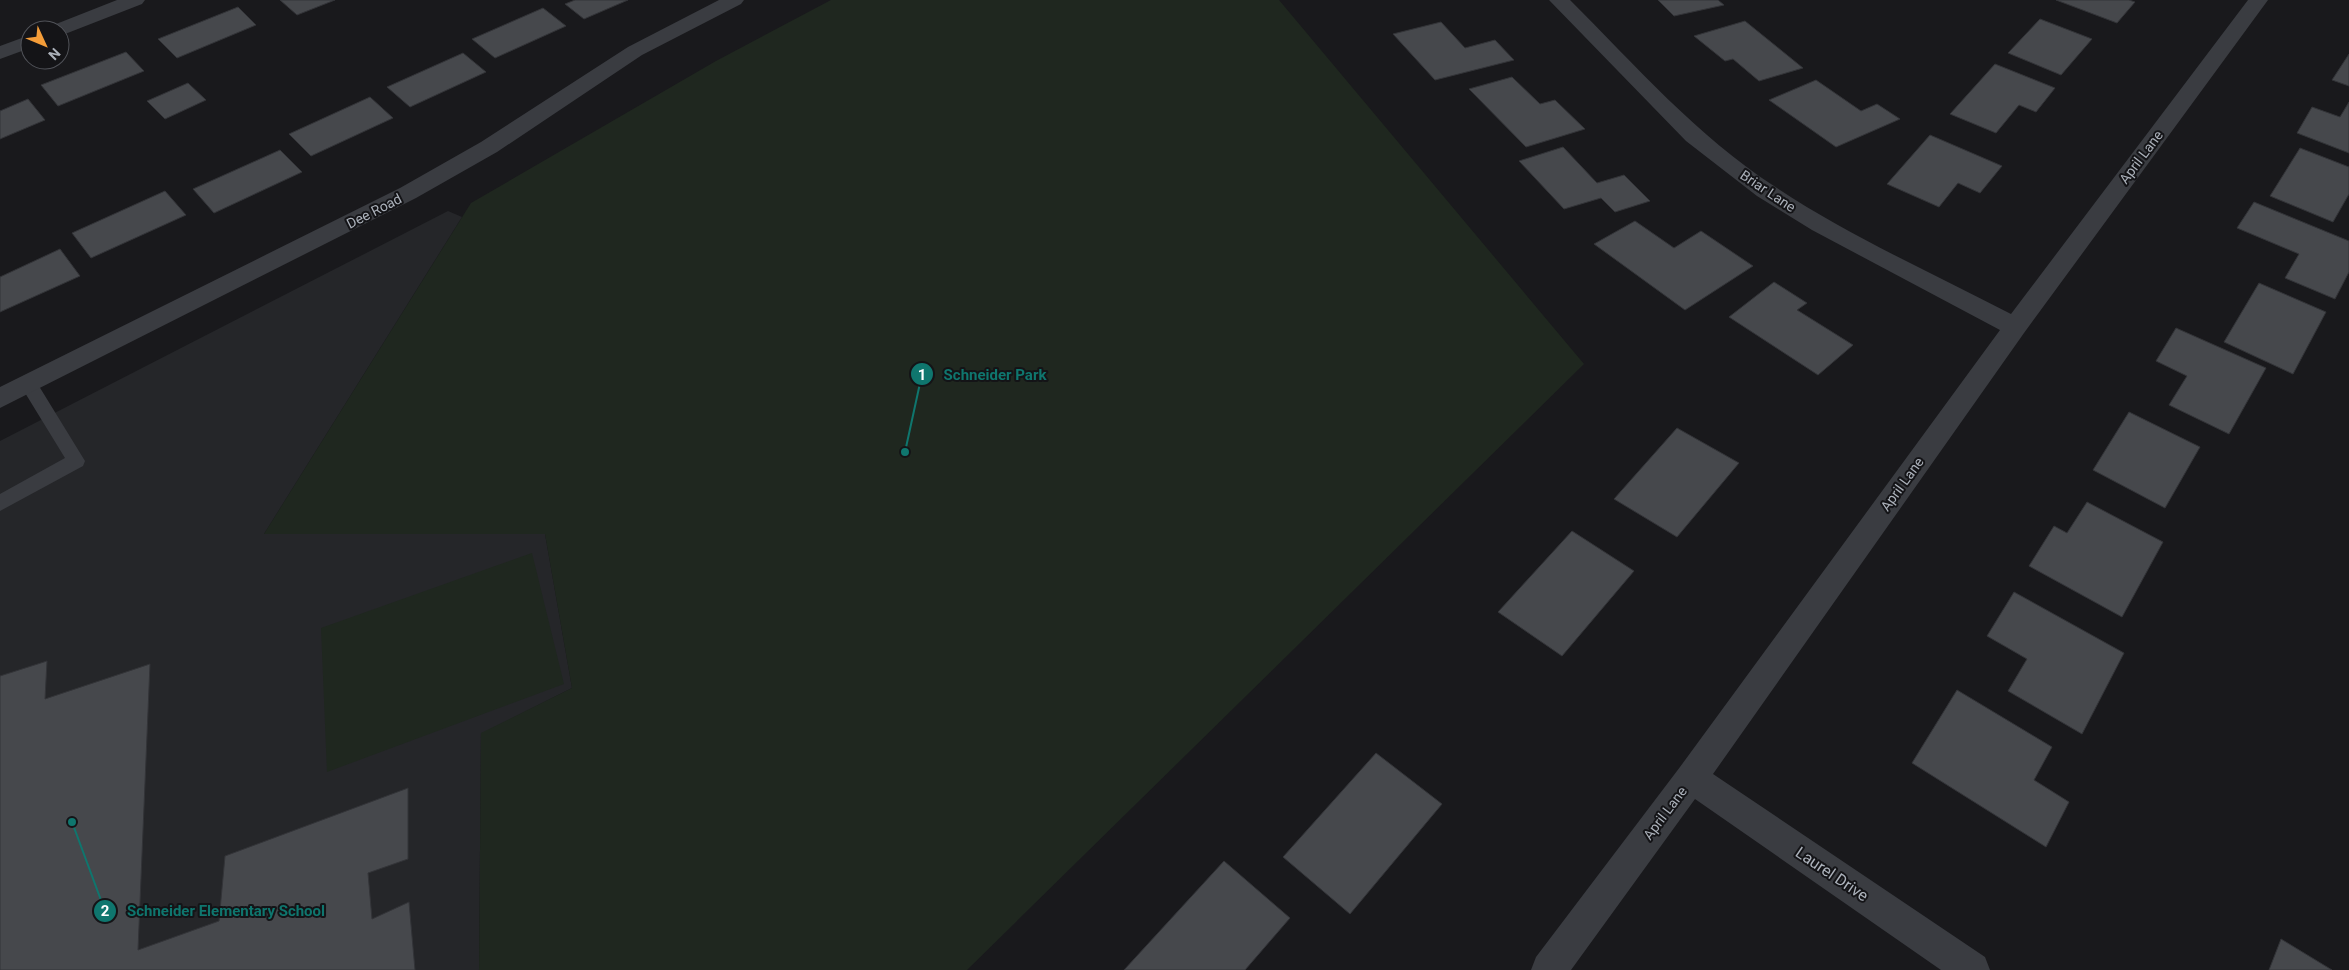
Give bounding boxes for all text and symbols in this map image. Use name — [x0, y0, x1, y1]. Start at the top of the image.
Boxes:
north arrow — [20, 20, 70, 70]
text: N — [45, 45, 64, 63]
street label: April Lane — [2116, 127, 2166, 187]
street label: Briar Lane — [1737, 167, 1799, 215]
street label: Dee Road — [344, 190, 404, 232]
callout: Schneider Park — [909, 359, 1057, 389]
text: 1 — [918, 366, 926, 384]
text: Schneider Park — [944, 366, 1047, 384]
street label: April Lane — [1877, 454, 1927, 514]
street label: April Lane — [1640, 783, 1690, 843]
street label: Laurel Drive — [1792, 843, 1872, 905]
callout: Schneider Elementary School — [92, 896, 335, 926]
text: 2 — [101, 902, 110, 920]
text: Schneider Elementary School — [127, 902, 325, 920]

